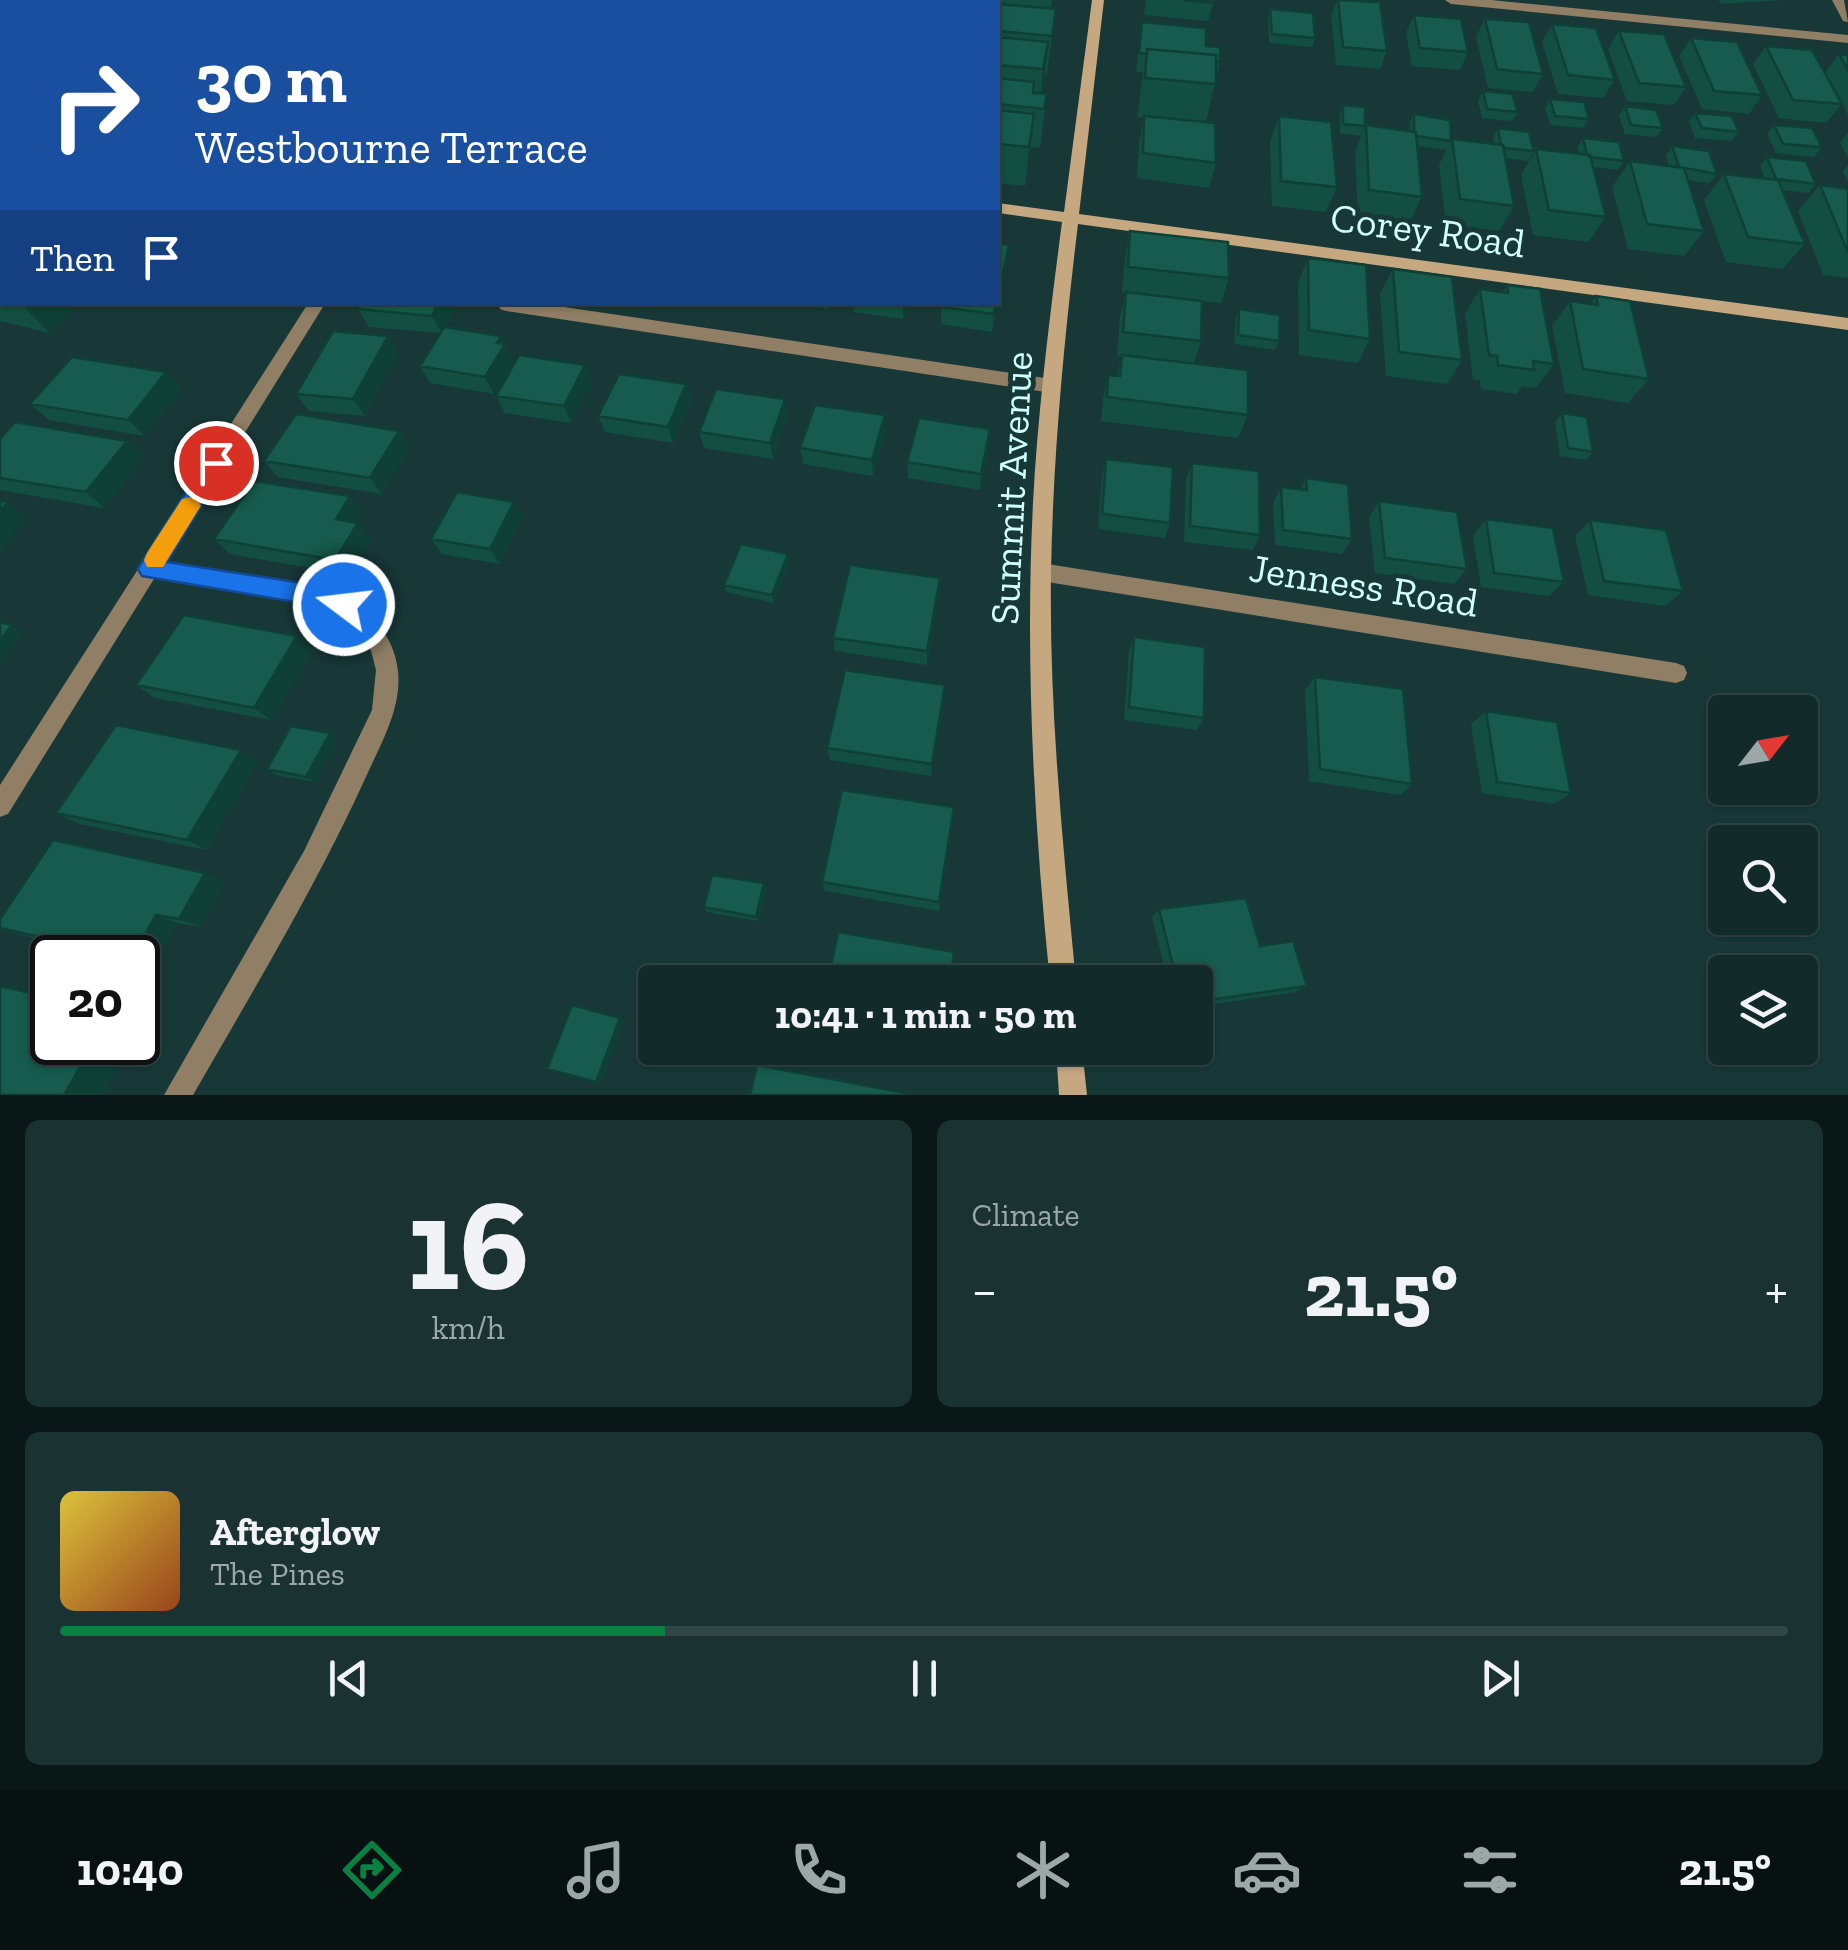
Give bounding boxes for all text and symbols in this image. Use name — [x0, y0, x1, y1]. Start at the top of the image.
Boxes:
text: 30 m — [195, 36, 347, 120]
icon: right — [30, 40, 160, 170]
text: Westbourne Terrace — [195, 121, 588, 175]
street label: Corey Road — [1328, 193, 1528, 267]
icon: arrive — [134, 230, 189, 285]
text: Then — [30, 235, 114, 281]
street label: Summit Avenue — [980, 350, 1042, 626]
pin — [174, 421, 259, 506]
icon: arrive — [189, 436, 244, 491]
street label: Jenness Road — [1246, 543, 1482, 627]
position arrow — [292, 553, 396, 657]
north arrow — [1708, 695, 1818, 805]
map controls — [1708, 695, 1818, 1065]
button: search — [1708, 825, 1818, 935]
speed limit sign: 20 — [30, 935, 160, 1065]
button: layers — [1708, 955, 1818, 1065]
text: 10:41 · 1 min · 50 m — [775, 992, 1076, 1038]
text: 16 — [407, 1166, 529, 1322]
text: Climate — [972, 1196, 1080, 1234]
text: 21.5° — [1304, 1245, 1458, 1335]
text: − — [972, 1257, 997, 1323]
text: + — [1765, 1257, 1788, 1323]
text: km/h — [432, 1309, 505, 1347]
text: Afterglow — [210, 1509, 380, 1555]
text: The Pines — [210, 1555, 345, 1593]
icon: previous — [321, 1651, 376, 1706]
icon: pause — [897, 1651, 952, 1706]
icon: next — [1473, 1651, 1528, 1706]
icon: directions — [337, 1835, 407, 1905]
icon: music — [561, 1835, 631, 1905]
icon: phone — [784, 1835, 854, 1905]
icon: climate — [1008, 1835, 1078, 1905]
icon: car — [1232, 1835, 1302, 1905]
icon: filters — [1455, 1835, 1525, 1905]
text: 10:40 — [77, 1843, 184, 1897]
text: 21.5° — [1679, 1843, 1771, 1897]

